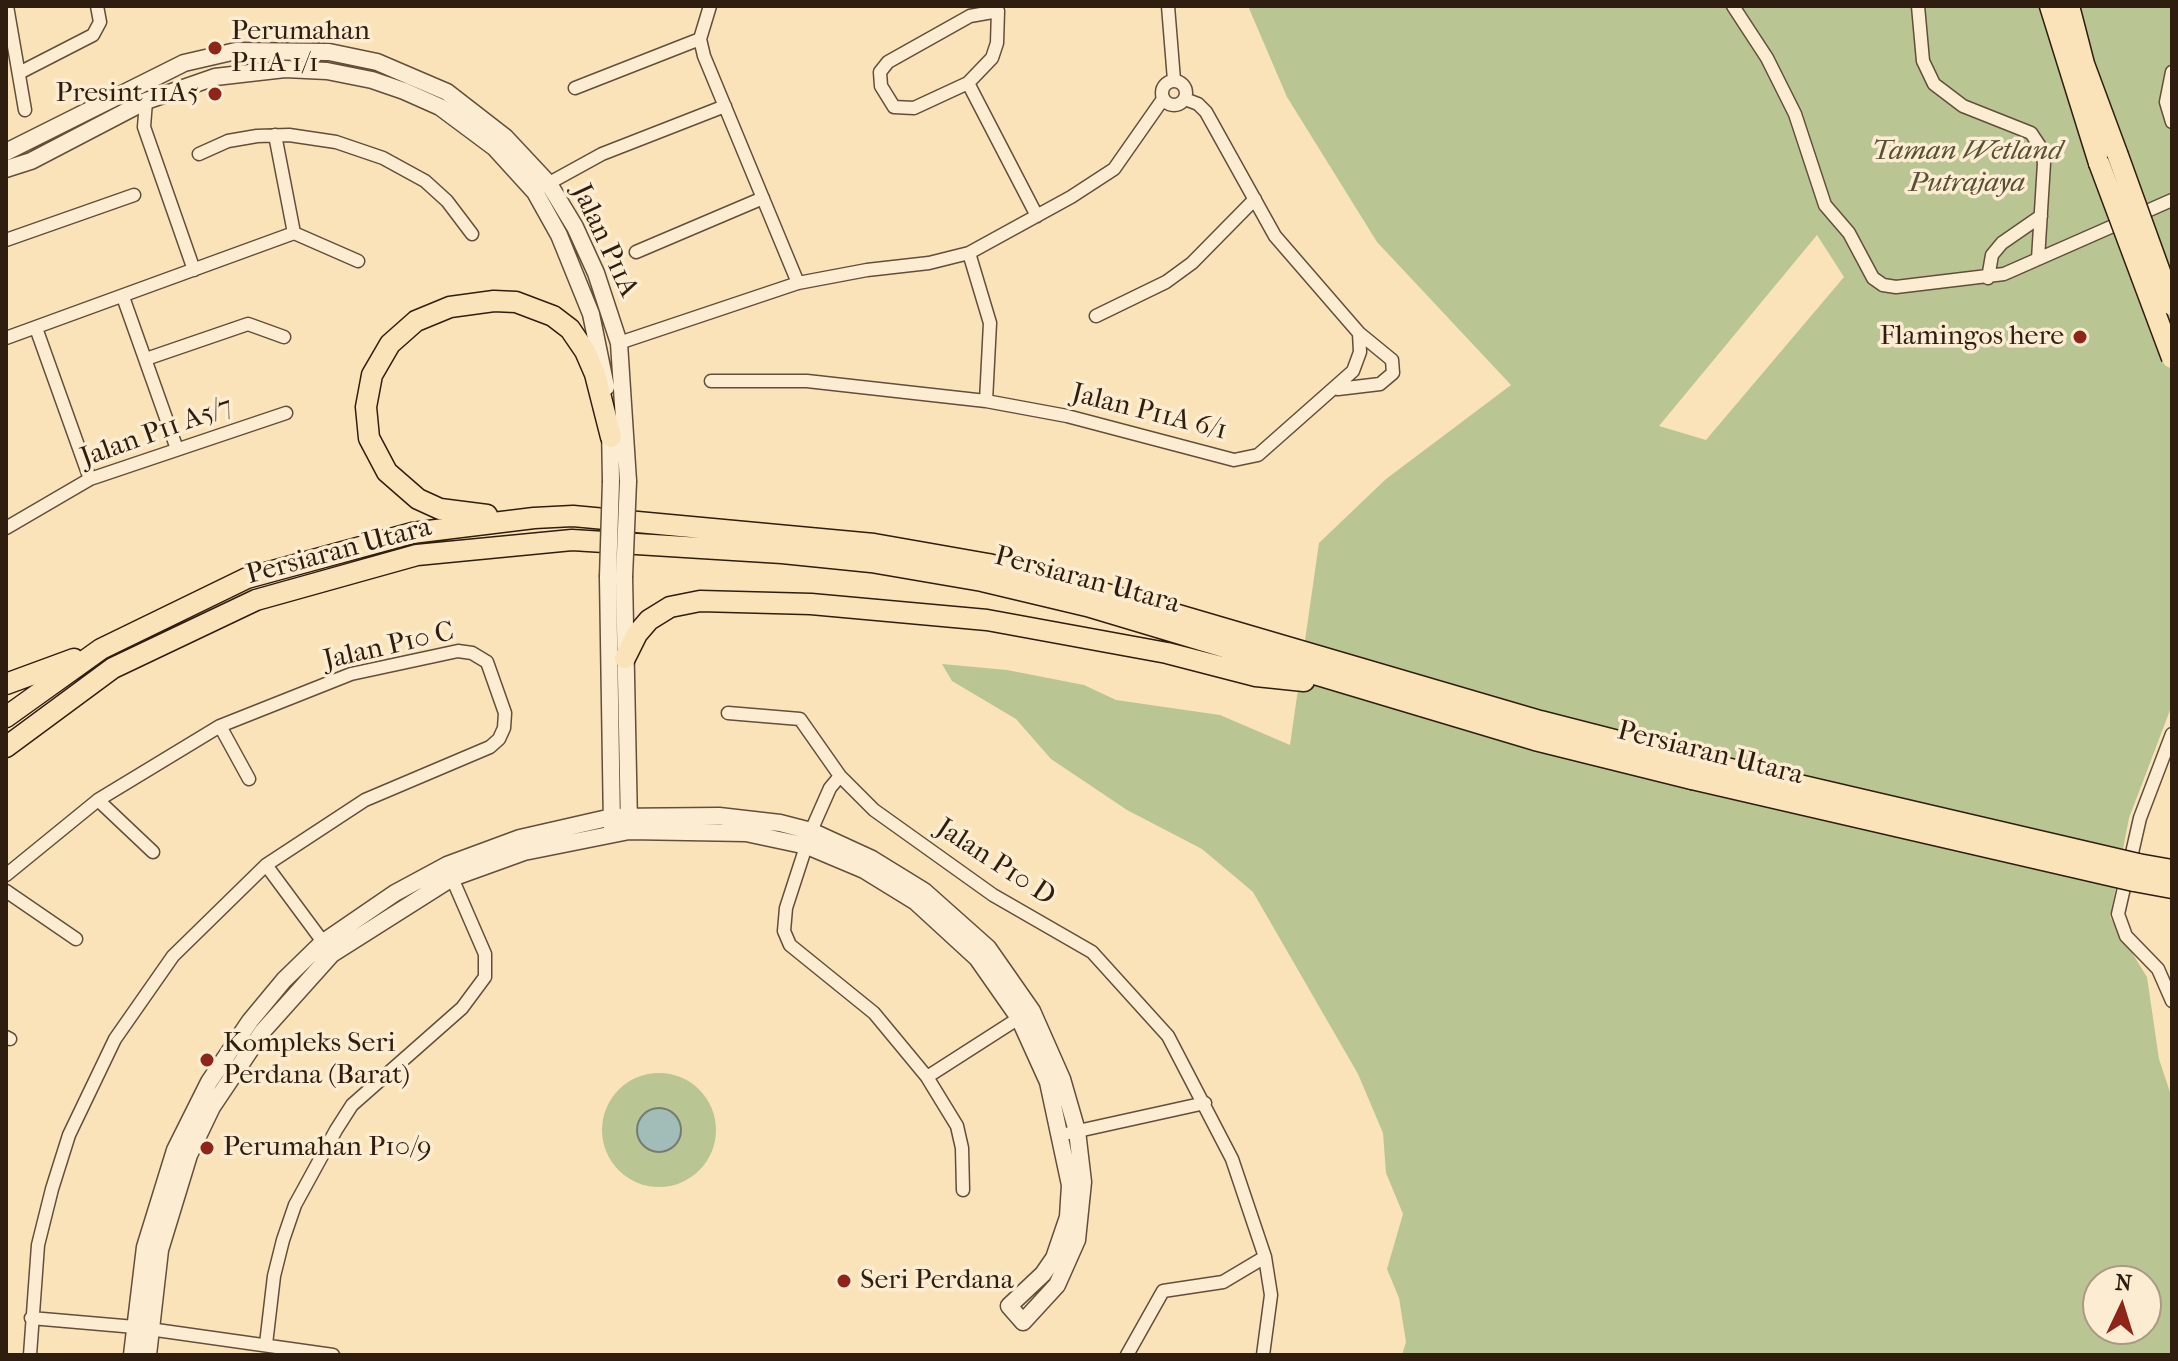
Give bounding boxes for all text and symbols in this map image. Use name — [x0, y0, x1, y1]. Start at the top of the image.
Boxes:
place label: Perumahan P11A 1/1 — [231, 15, 370, 81]
marker: Perumahan P11A 1/1 — [206, 39, 224, 57]
place label: Presint 11A5 — [56, 77, 199, 111]
marker: Presint 11A5 — [206, 85, 224, 103]
park label: Taman Wetland Putrajaya — [1872, 135, 2062, 201]
street label: Jalan P11A — [563, 179, 645, 303]
place label: Flamingos here — [1880, 320, 2064, 354]
marker: Flamingos here — [2071, 328, 2089, 346]
street label: Jalan P11A 6/1 — [1068, 377, 1230, 449]
street label: Jalan P11 A5/7 — [76, 390, 238, 476]
street label: Persiaran Utara — [243, 511, 435, 593]
street label: Persiaran Utara — [991, 540, 1183, 622]
street label: Jalan P10 C — [320, 616, 458, 678]
street label: Persiaran Utara — [1614, 715, 1806, 793]
street label: Jalan P10 D — [929, 812, 1061, 914]
place label: Kompleks Seri Perdana (Barat) — [223, 1027, 410, 1093]
marker: Kompleks Seri Perdana (Barat) — [198, 1051, 216, 1069]
place label: Perumahan P10/9 — [223, 1131, 432, 1165]
marker: Perumahan P10/9 — [198, 1139, 216, 1157]
place label: Seri Perdana — [860, 1264, 1014, 1298]
north arrow — [2082, 1265, 2162, 1345]
text: N — [2114, 1270, 2133, 1297]
marker: Seri Perdana — [835, 1272, 853, 1290]

